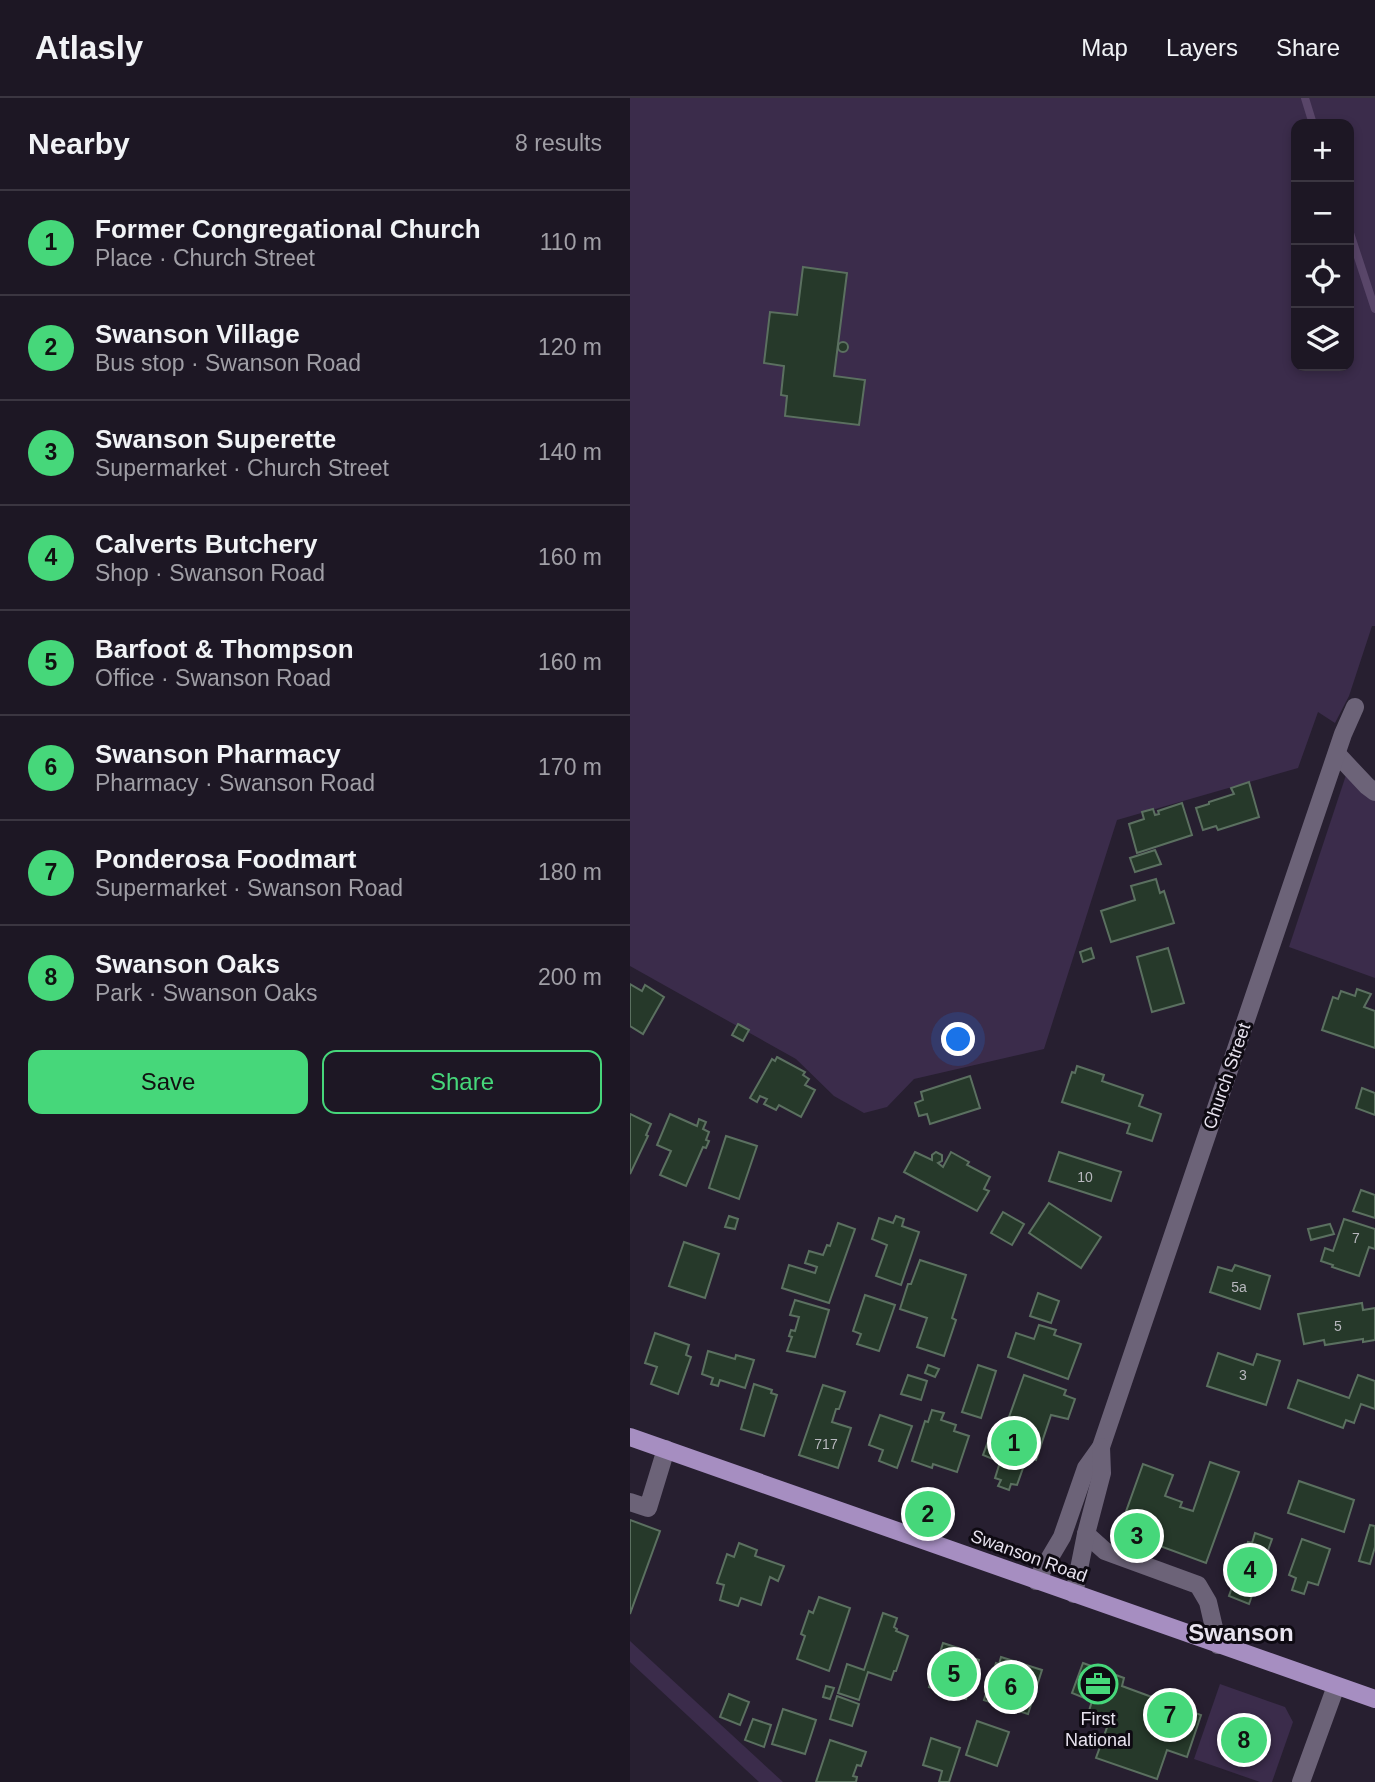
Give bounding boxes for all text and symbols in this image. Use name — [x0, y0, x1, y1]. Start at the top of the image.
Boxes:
text: Atlasly — [35, 29, 143, 66]
text: Map — [1081, 34, 1128, 61]
text: Layers — [1166, 34, 1238, 61]
text: Share — [1276, 34, 1340, 61]
map controls — [1291, 119, 1354, 371]
button: + — [1291, 119, 1354, 182]
text: Nearby — [28, 127, 130, 160]
text: 8 results — [515, 130, 602, 156]
button: − — [1291, 182, 1354, 245]
text: Former Congregational Church — [95, 214, 481, 244]
text: 1 — [45, 229, 57, 255]
text: 110 m — [540, 229, 602, 255]
text: Place · Church Street — [95, 245, 315, 271]
button: locate — [1291, 245, 1354, 308]
button: layers — [1291, 308, 1354, 371]
text: Swanson Village — [95, 319, 300, 349]
text: 2 — [45, 334, 57, 360]
text: 120 m — [538, 334, 602, 360]
text: Bus stop · Swanson Road — [95, 350, 361, 376]
text: Swanson Superette — [95, 424, 336, 454]
text: 3 — [45, 439, 57, 465]
text: 140 m — [538, 439, 602, 465]
text: Supermarket · Church Street — [95, 455, 389, 481]
text: Calverts Butchery — [95, 529, 318, 559]
text: 4 — [45, 544, 57, 570]
text: 160 m — [538, 544, 602, 570]
text: Shop · Swanson Road — [95, 560, 325, 586]
text: Barfoot & Thompson — [95, 634, 354, 664]
text: 5 — [45, 649, 57, 675]
text: 160 m — [538, 649, 602, 675]
text: Office · Swanson Road — [95, 665, 331, 691]
text: Swanson Pharmacy — [95, 739, 341, 769]
text: 6 — [45, 754, 57, 780]
text: 170 m — [538, 754, 602, 780]
text: Pharmacy · Swanson Road — [95, 770, 375, 796]
text: Ponderosa Foodmart — [95, 844, 356, 874]
text: 7 — [45, 859, 57, 885]
text: 180 m — [538, 859, 602, 885]
text: Supermarket · Swanson Road — [95, 875, 403, 901]
text: Swanson Oaks — [95, 949, 280, 979]
text: 8 — [45, 964, 57, 990]
text: 200 m — [538, 964, 602, 990]
text: Park · Swanson Oaks — [95, 980, 317, 1006]
street label: Church Street — [1199, 1020, 1255, 1132]
your location — [941, 1022, 975, 1056]
button: Save — [28, 1050, 308, 1114]
button: Share — [322, 1050, 602, 1114]
house number: 10 — [1077, 1169, 1093, 1185]
house number: 7 — [1352, 1230, 1360, 1246]
house number: 5a — [1231, 1279, 1247, 1295]
house number: 5 — [1334, 1318, 1342, 1334]
house number: 3 — [1239, 1367, 1247, 1383]
pin: 1 — [991, 1417, 1037, 1469]
house number: 717 — [814, 1436, 838, 1452]
pin: 2 — [905, 1488, 951, 1540]
pin: 3 — [1114, 1510, 1160, 1562]
street label: Swanson Road — [968, 1526, 1090, 1586]
pin: 4 — [1227, 1544, 1273, 1596]
district label: Swanson — [1188, 1619, 1294, 1646]
pin: 5 — [931, 1648, 977, 1700]
pin: 6 — [988, 1661, 1034, 1713]
office icon: First National — [1077, 1663, 1119, 1705]
pin: 7 — [1147, 1689, 1193, 1741]
place label: First National — [1065, 1709, 1131, 1750]
pin: 8 — [1221, 1714, 1267, 1766]

